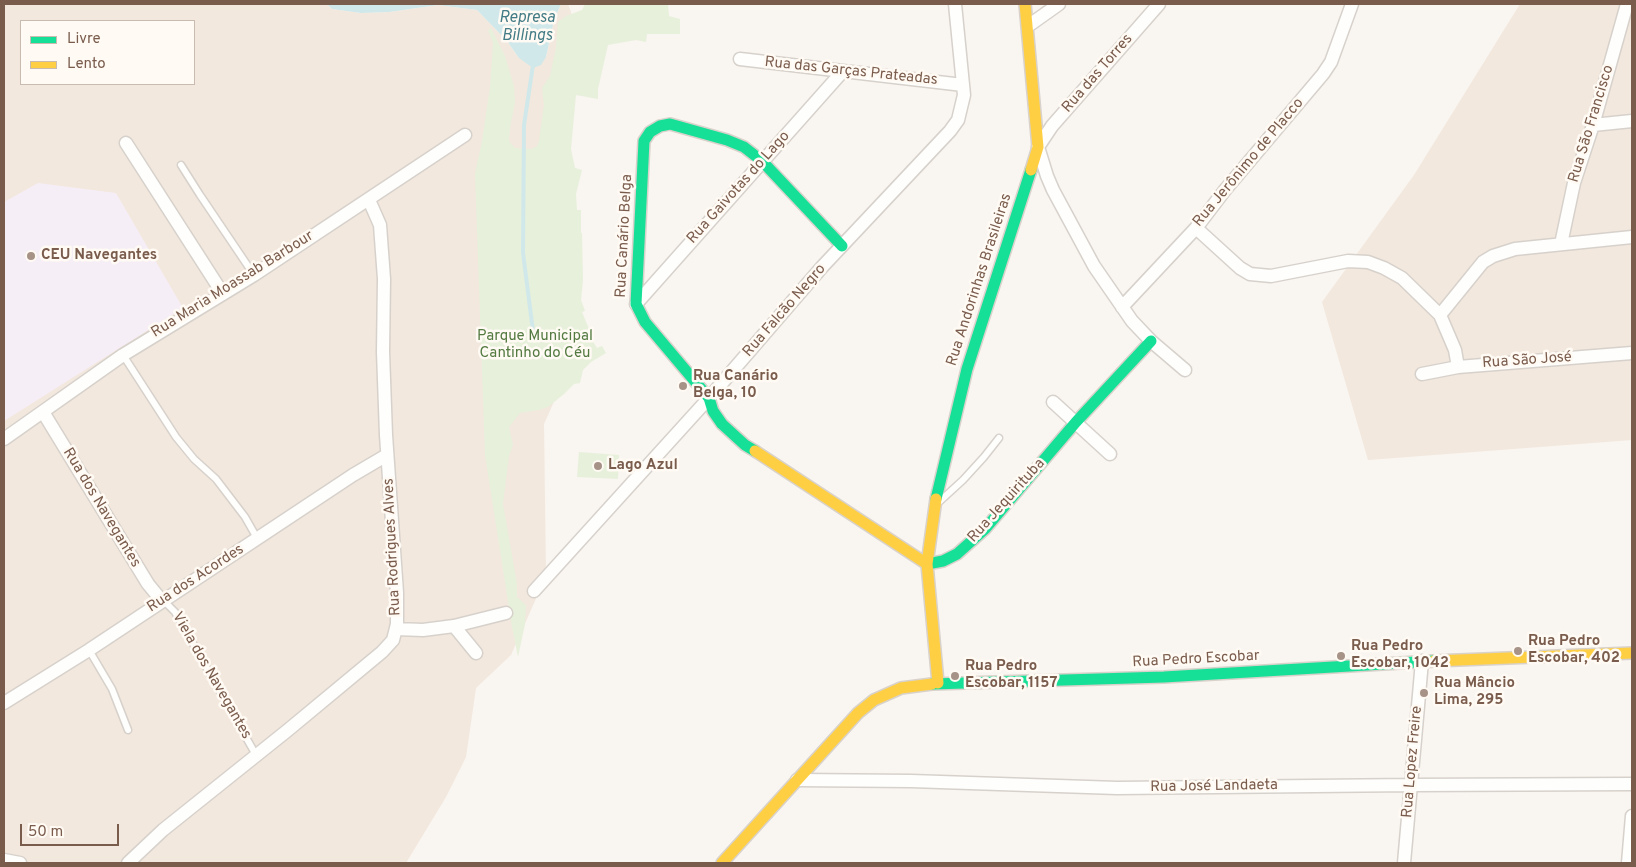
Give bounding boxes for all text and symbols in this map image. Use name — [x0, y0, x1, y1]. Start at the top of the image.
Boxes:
water label: Represa Billings — [499, 9, 555, 47]
legend — [20, 20, 195, 85]
text: Livre — [67, 30, 101, 49]
street label: Rua das Torres — [1059, 31, 1137, 117]
street label: Rua das Garças Prateadas — [764, 54, 938, 90]
text: Lento — [67, 55, 106, 74]
street label: Rua São Francisco — [1566, 63, 1618, 185]
street label: Rua Jerônimo de Placco — [1190, 95, 1308, 231]
street label: Rua Gaivotas do Lago — [684, 128, 794, 248]
street label: Rua Canário Belga — [613, 174, 637, 298]
street label: Rua Andorinhas Brasileiras — [944, 191, 1016, 369]
street label: Rua Maria Moassab Barbour — [149, 228, 317, 342]
place label: CEU Navegantes — [41, 247, 157, 265]
marker: CEU Navegantes — [25, 250, 37, 262]
street label: Rua Falcão Negro — [740, 261, 830, 361]
park label: Parque Municipal Cantinho do Céu — [477, 328, 593, 363]
street label: Rua São José — [1482, 349, 1572, 373]
place label: Rua Canário Belga, 10 — [693, 368, 778, 403]
marker: Rua Canário Belga, 10 — [677, 380, 689, 392]
street label: Rua dos Navegantes — [58, 445, 144, 571]
street label: Rua Jequirituba — [965, 455, 1049, 547]
place label: Lago Azul — [608, 457, 678, 475]
marker: Lago Azul — [592, 460, 604, 472]
street label: Rua Rodrigues Alves — [380, 478, 406, 616]
street label: Rua dos Acordes — [144, 541, 248, 617]
street label: Viela dos Navegantes — [167, 609, 255, 743]
place label: Rua Pedro Escobar, 402 — [1528, 633, 1620, 668]
place label: Rua Pedro Escobar, 1042 — [1351, 638, 1449, 673]
marker: Rua Pedro Escobar, 402 — [1512, 645, 1524, 657]
street label: Rua Pedro Escobar — [1132, 648, 1260, 672]
marker: Rua Pedro Escobar, 1042 — [1335, 650, 1347, 662]
place label: Rua Pedro Escobar, 1157 — [965, 658, 1058, 693]
marker: Rua Pedro Escobar, 1157 — [949, 670, 961, 682]
place label: Rua Mâncio Lima, 295 — [1434, 675, 1515, 710]
marker: Rua Mâncio Lima, 295 — [1418, 687, 1430, 699]
street label: Rua Lopez Freire — [1399, 705, 1427, 819]
street label: Rua José Landaeta — [1150, 777, 1278, 797]
scale bar — [22, 814, 121, 846]
text: 50 m — [28, 823, 63, 842]

